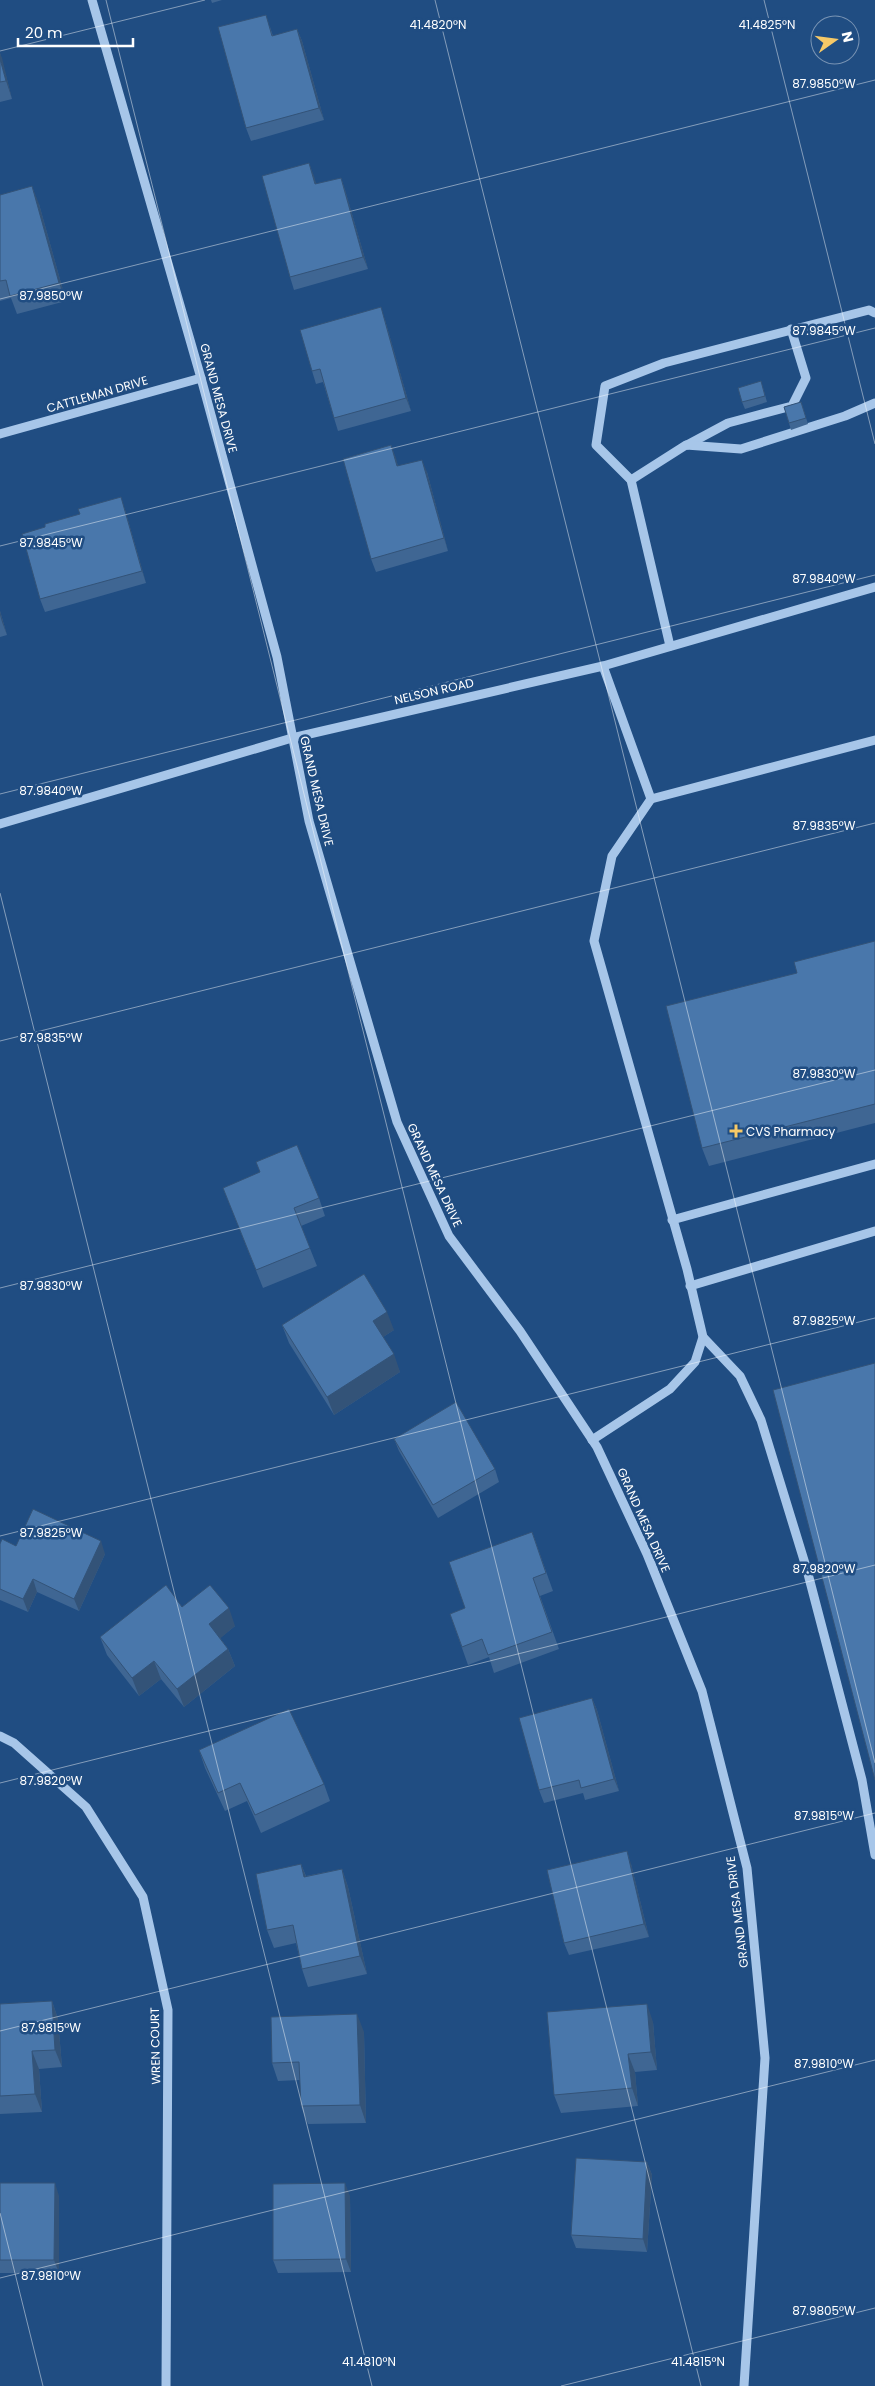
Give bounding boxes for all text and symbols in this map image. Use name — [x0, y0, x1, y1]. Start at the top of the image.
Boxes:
scale bar — [18, 15, 132, 47]
north arrow — [810, 15, 860, 65]
text: 41.4820°N — [410, 16, 466, 33]
text: 41.4825°N — [739, 16, 795, 33]
text: 20 m — [25, 22, 63, 43]
text: N — [837, 29, 859, 44]
text: 87.9850°W — [792, 75, 856, 92]
text: 87.9850°W — [19, 287, 83, 304]
text: 87.9845°W — [792, 322, 856, 339]
street label: GRAND MESA DRIVE — [196, 341, 242, 455]
street label: CATTLEMAN DRIVE — [44, 371, 150, 417]
text: 87.9845°W — [19, 534, 83, 551]
text: 87.9840°W — [792, 570, 856, 587]
street label: NELSON ROAD — [393, 674, 475, 708]
street label: GRAND MESA DRIVE — [296, 734, 338, 848]
text: 87.9840°W — [19, 782, 83, 799]
text: 87.9835°W — [792, 817, 856, 834]
text: 87.9835°W — [19, 1029, 83, 1046]
text: 87.9830°W — [792, 1065, 856, 1082]
street label: GRAND MESA DRIVE — [403, 1120, 467, 1230]
place label: CVS Pharmacy — [746, 1123, 836, 1140]
marker: CVS Pharmacy — [730, 1125, 742, 1137]
text: 87.9830°W — [19, 1277, 83, 1294]
text: 87.9825°W — [793, 1312, 856, 1329]
street label: GRAND MESA DRIVE — [613, 1465, 675, 1575]
text: 87.9825°W — [20, 1524, 83, 1541]
text: 87.9820°W — [793, 1560, 856, 1577]
text: 87.9820°W — [20, 1772, 83, 1789]
text: 87.9815°W — [794, 1807, 854, 1824]
street label: GRAND MESA DRIVE — [722, 1855, 752, 1969]
street label: WREN COURT — [146, 2007, 164, 2085]
text: 87.9815°W — [21, 2019, 81, 2036]
text: 87.9810°W — [794, 2055, 854, 2072]
text: 87.9810°W — [21, 2267, 81, 2284]
text: 87.9805°W — [792, 2302, 856, 2319]
text: 41.4810°N — [342, 2353, 396, 2370]
text: 41.4815°N — [671, 2353, 725, 2370]

